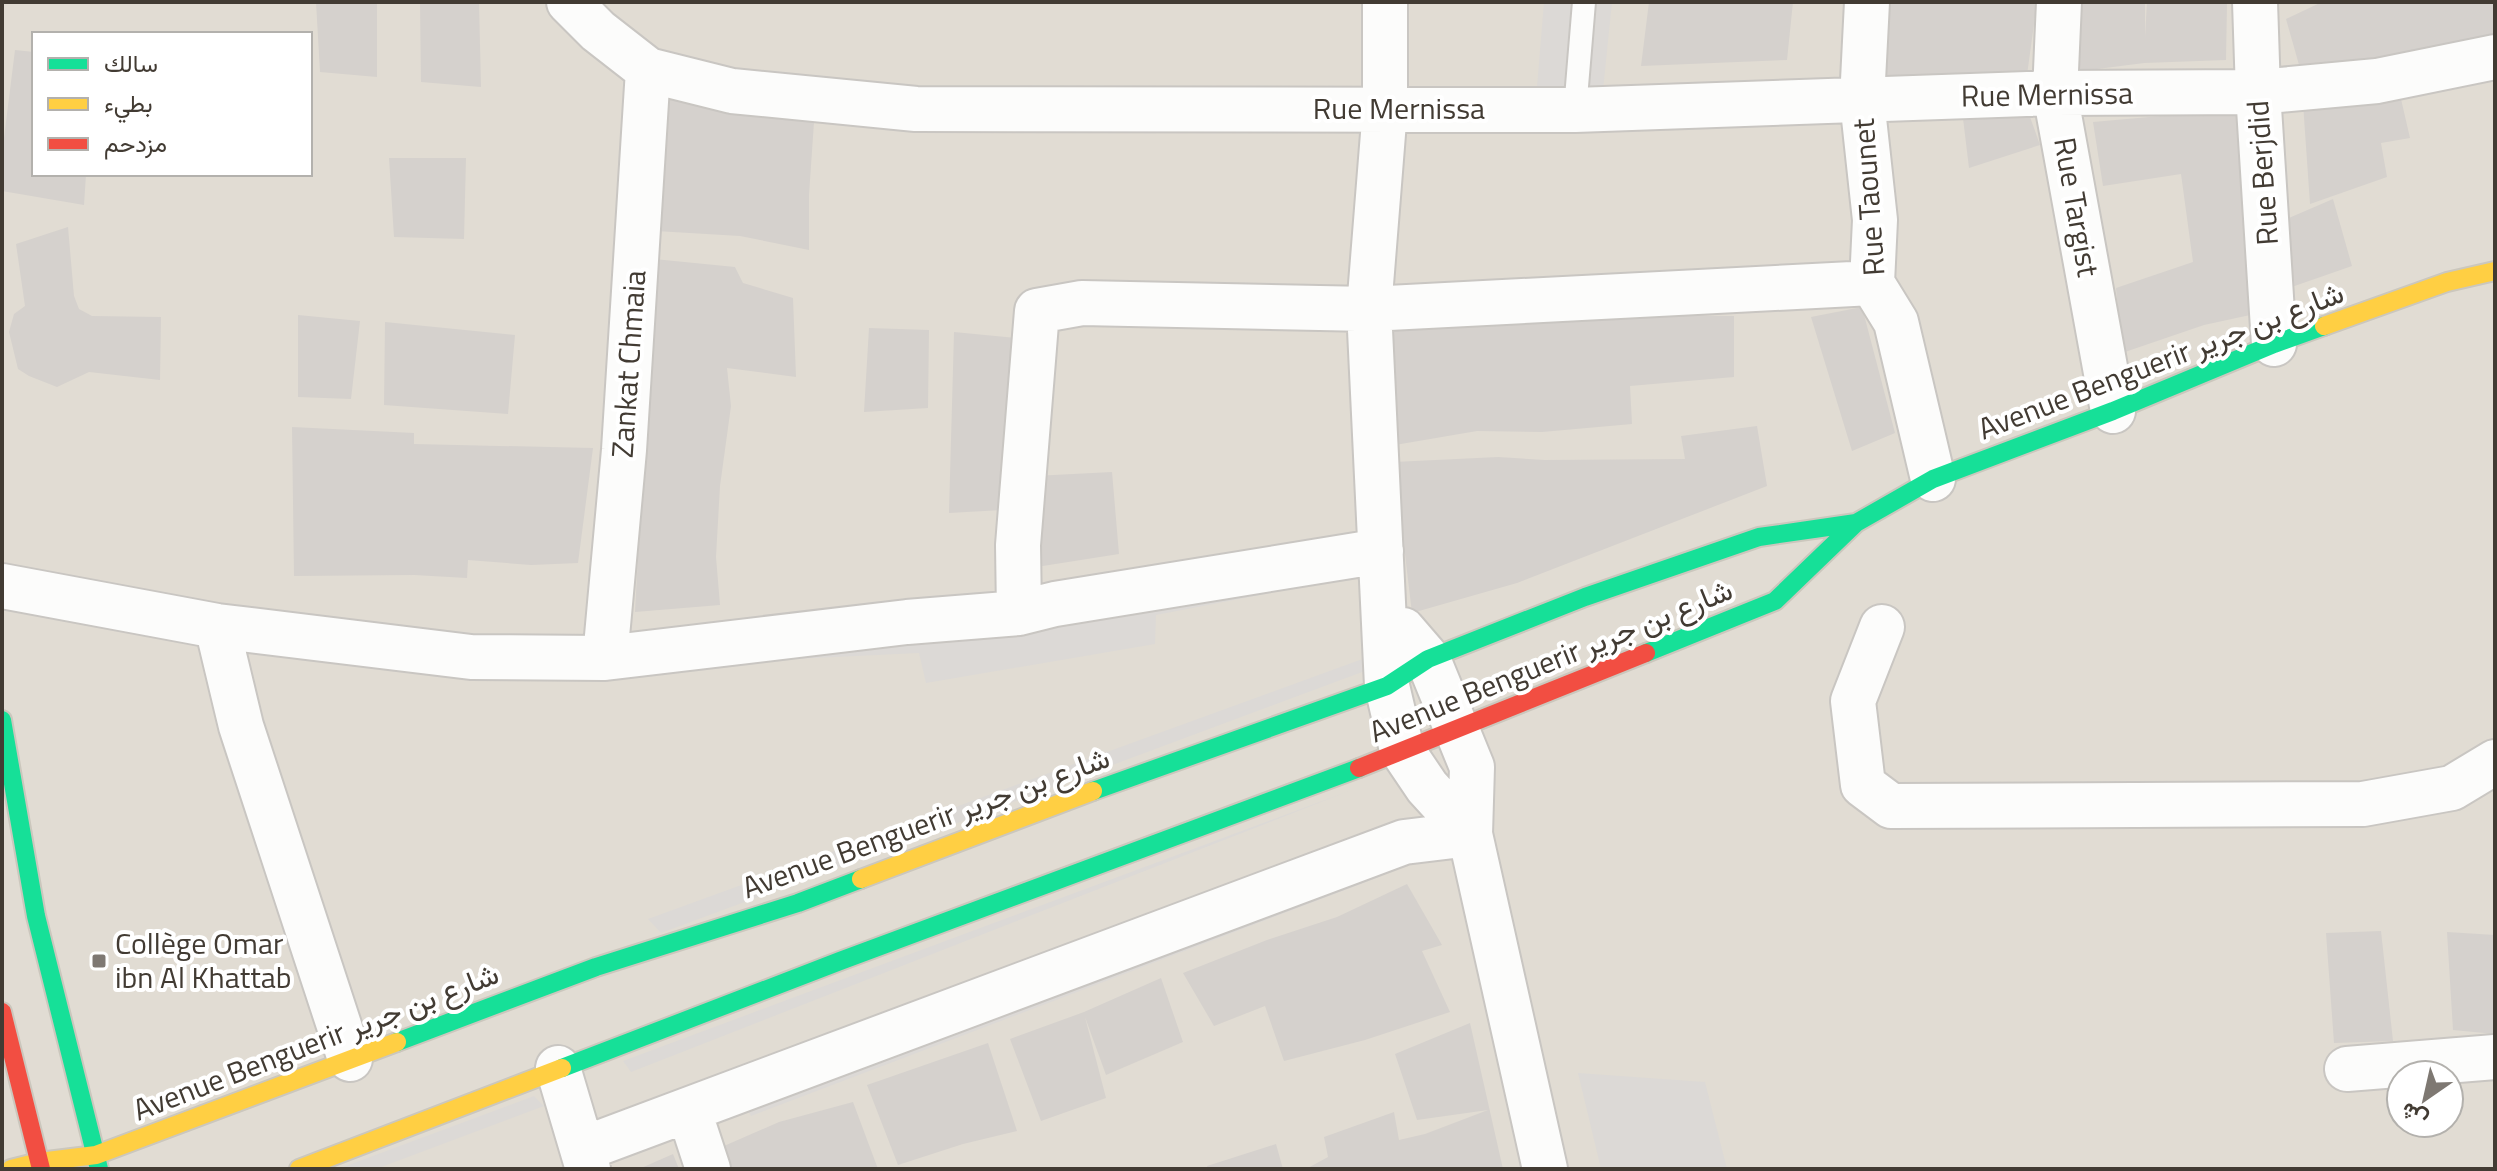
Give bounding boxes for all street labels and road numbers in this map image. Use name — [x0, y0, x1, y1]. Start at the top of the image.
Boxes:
street label: Rue Mernissa — [1960, 70, 2134, 118]
street label: Rue Mernissa — [1313, 85, 1485, 131]
street label: Rue Berjdid — [2234, 99, 2290, 247]
street label: Rue Taounet — [1840, 116, 1896, 277]
street label: Rue Targist — [2042, 133, 2112, 281]
street label: Zankat Chmaia — [599, 269, 657, 459]
street label: Avenue Benguerir شارع بن جرير — [1971, 269, 2350, 451]
street label: Avenue Benguerir شارع بن جرير — [1362, 566, 1739, 754]
street label: Avenue Benguerir شارع بن جرير — [735, 734, 1116, 910]
street label: Avenue Benguerir شارع بن جرير — [126, 950, 505, 1132]

